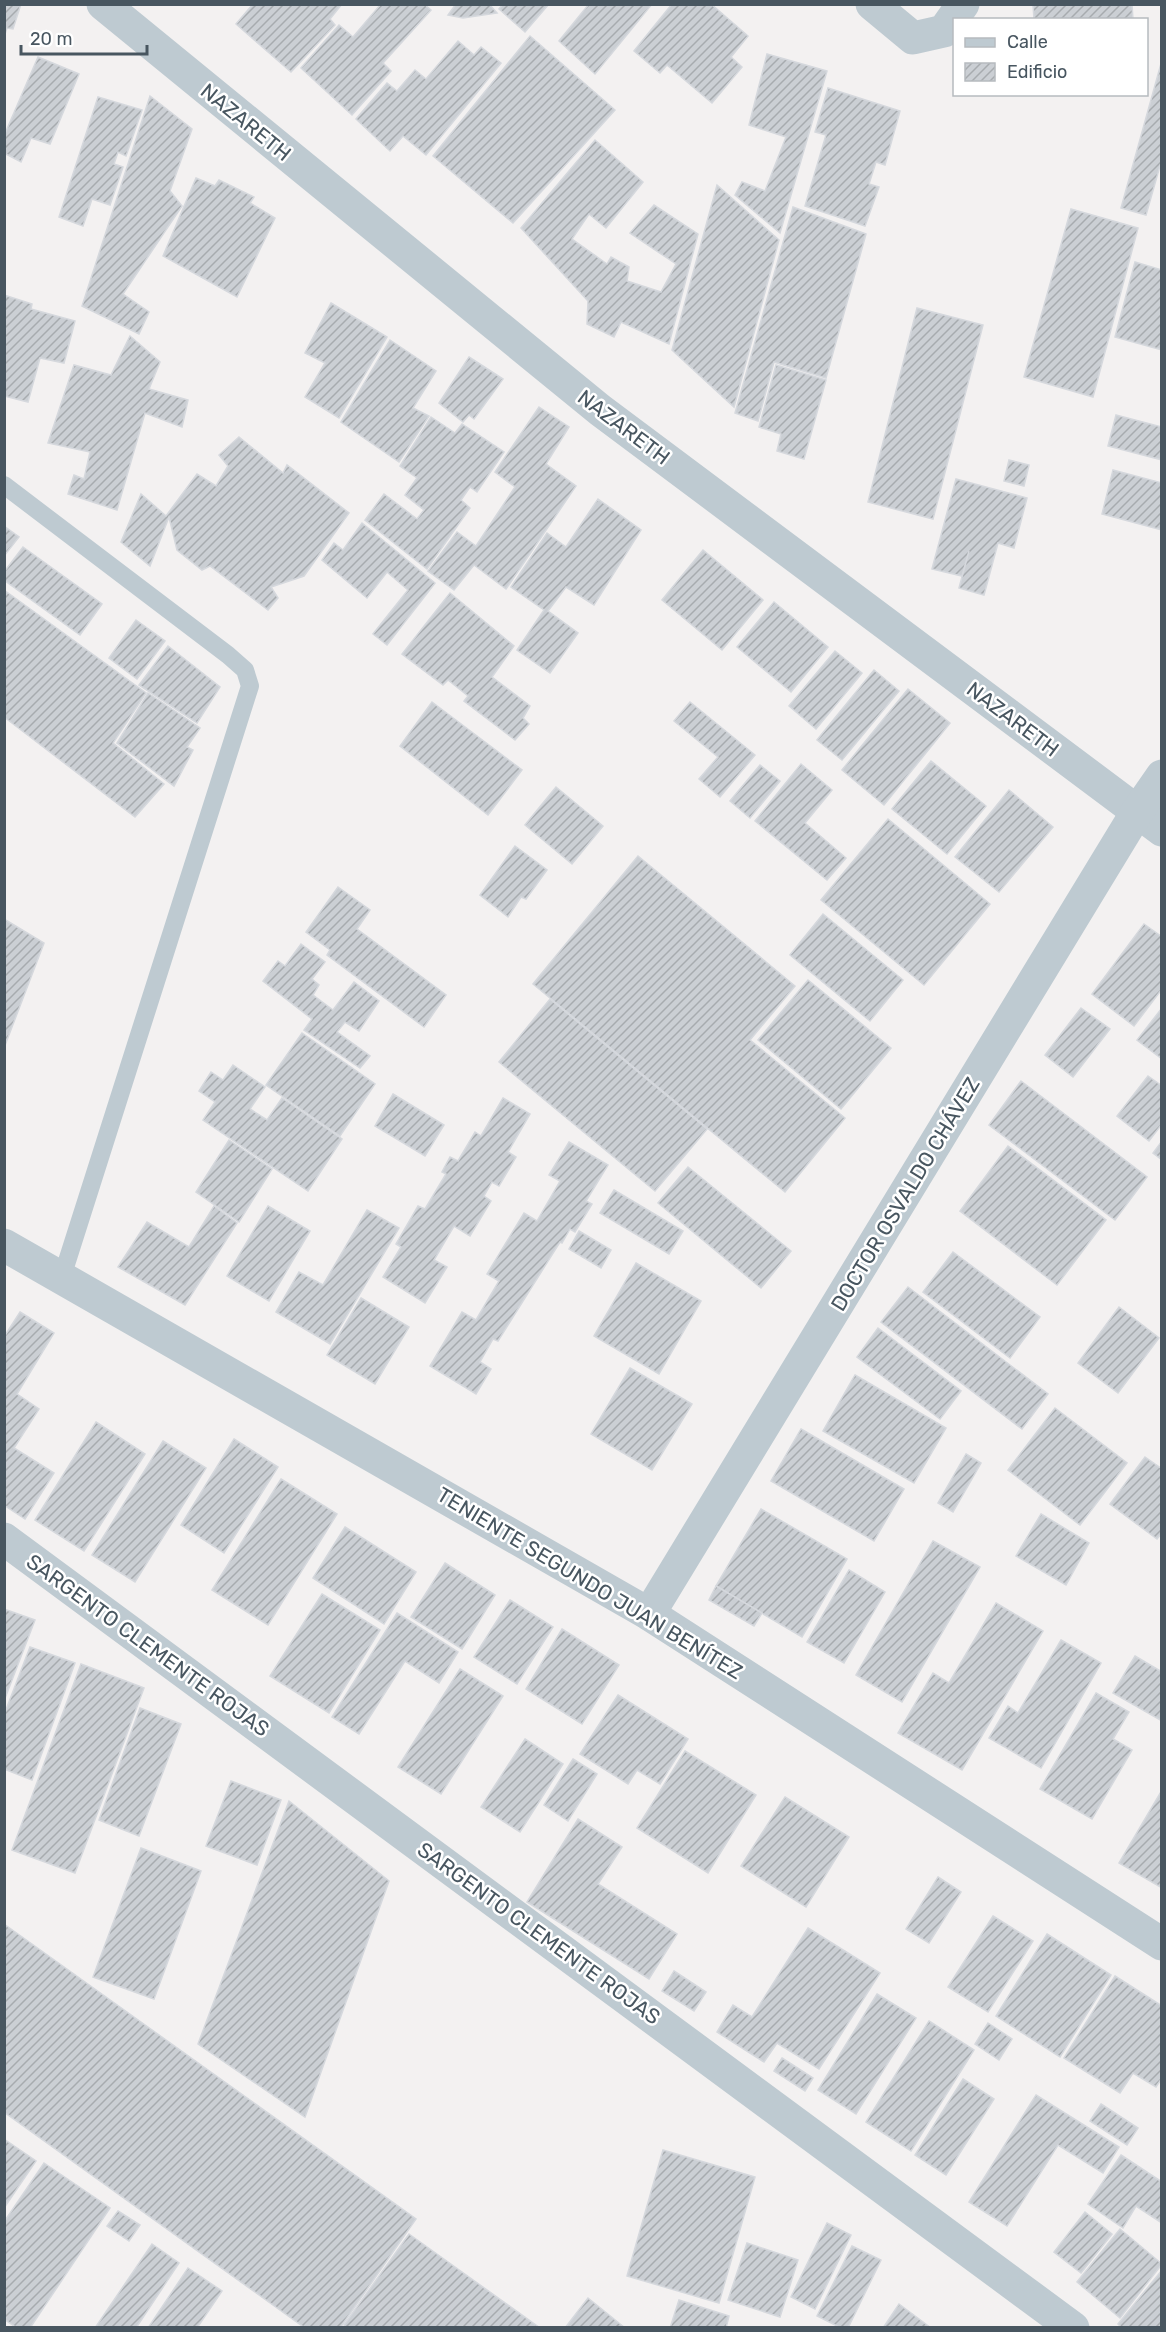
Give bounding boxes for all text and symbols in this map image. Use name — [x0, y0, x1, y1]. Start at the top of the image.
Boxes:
scale bar — [21, 18, 147, 56]
legend — [953, 18, 1148, 96]
text: 20 m — [30, 28, 72, 50]
text: Calle — [1007, 31, 1048, 53]
text: Edificio — [1007, 61, 1067, 83]
street label: NAZARETH — [196, 78, 296, 166]
street label: NAZARETH — [573, 384, 675, 470]
street label: NAZARETH — [962, 676, 1064, 762]
street label: DOCTOR OSVALDO CHÁVEZ — [825, 1073, 985, 1315]
street label: TENIENTE SEGUNDO JUAN BENÍTEZ — [433, 1482, 747, 1684]
street label: SARGENTO CLEMENTE ROJAS — [22, 1548, 274, 1742]
street label: SARGENTO CLEMENTE ROJAS — [413, 1836, 665, 2030]

